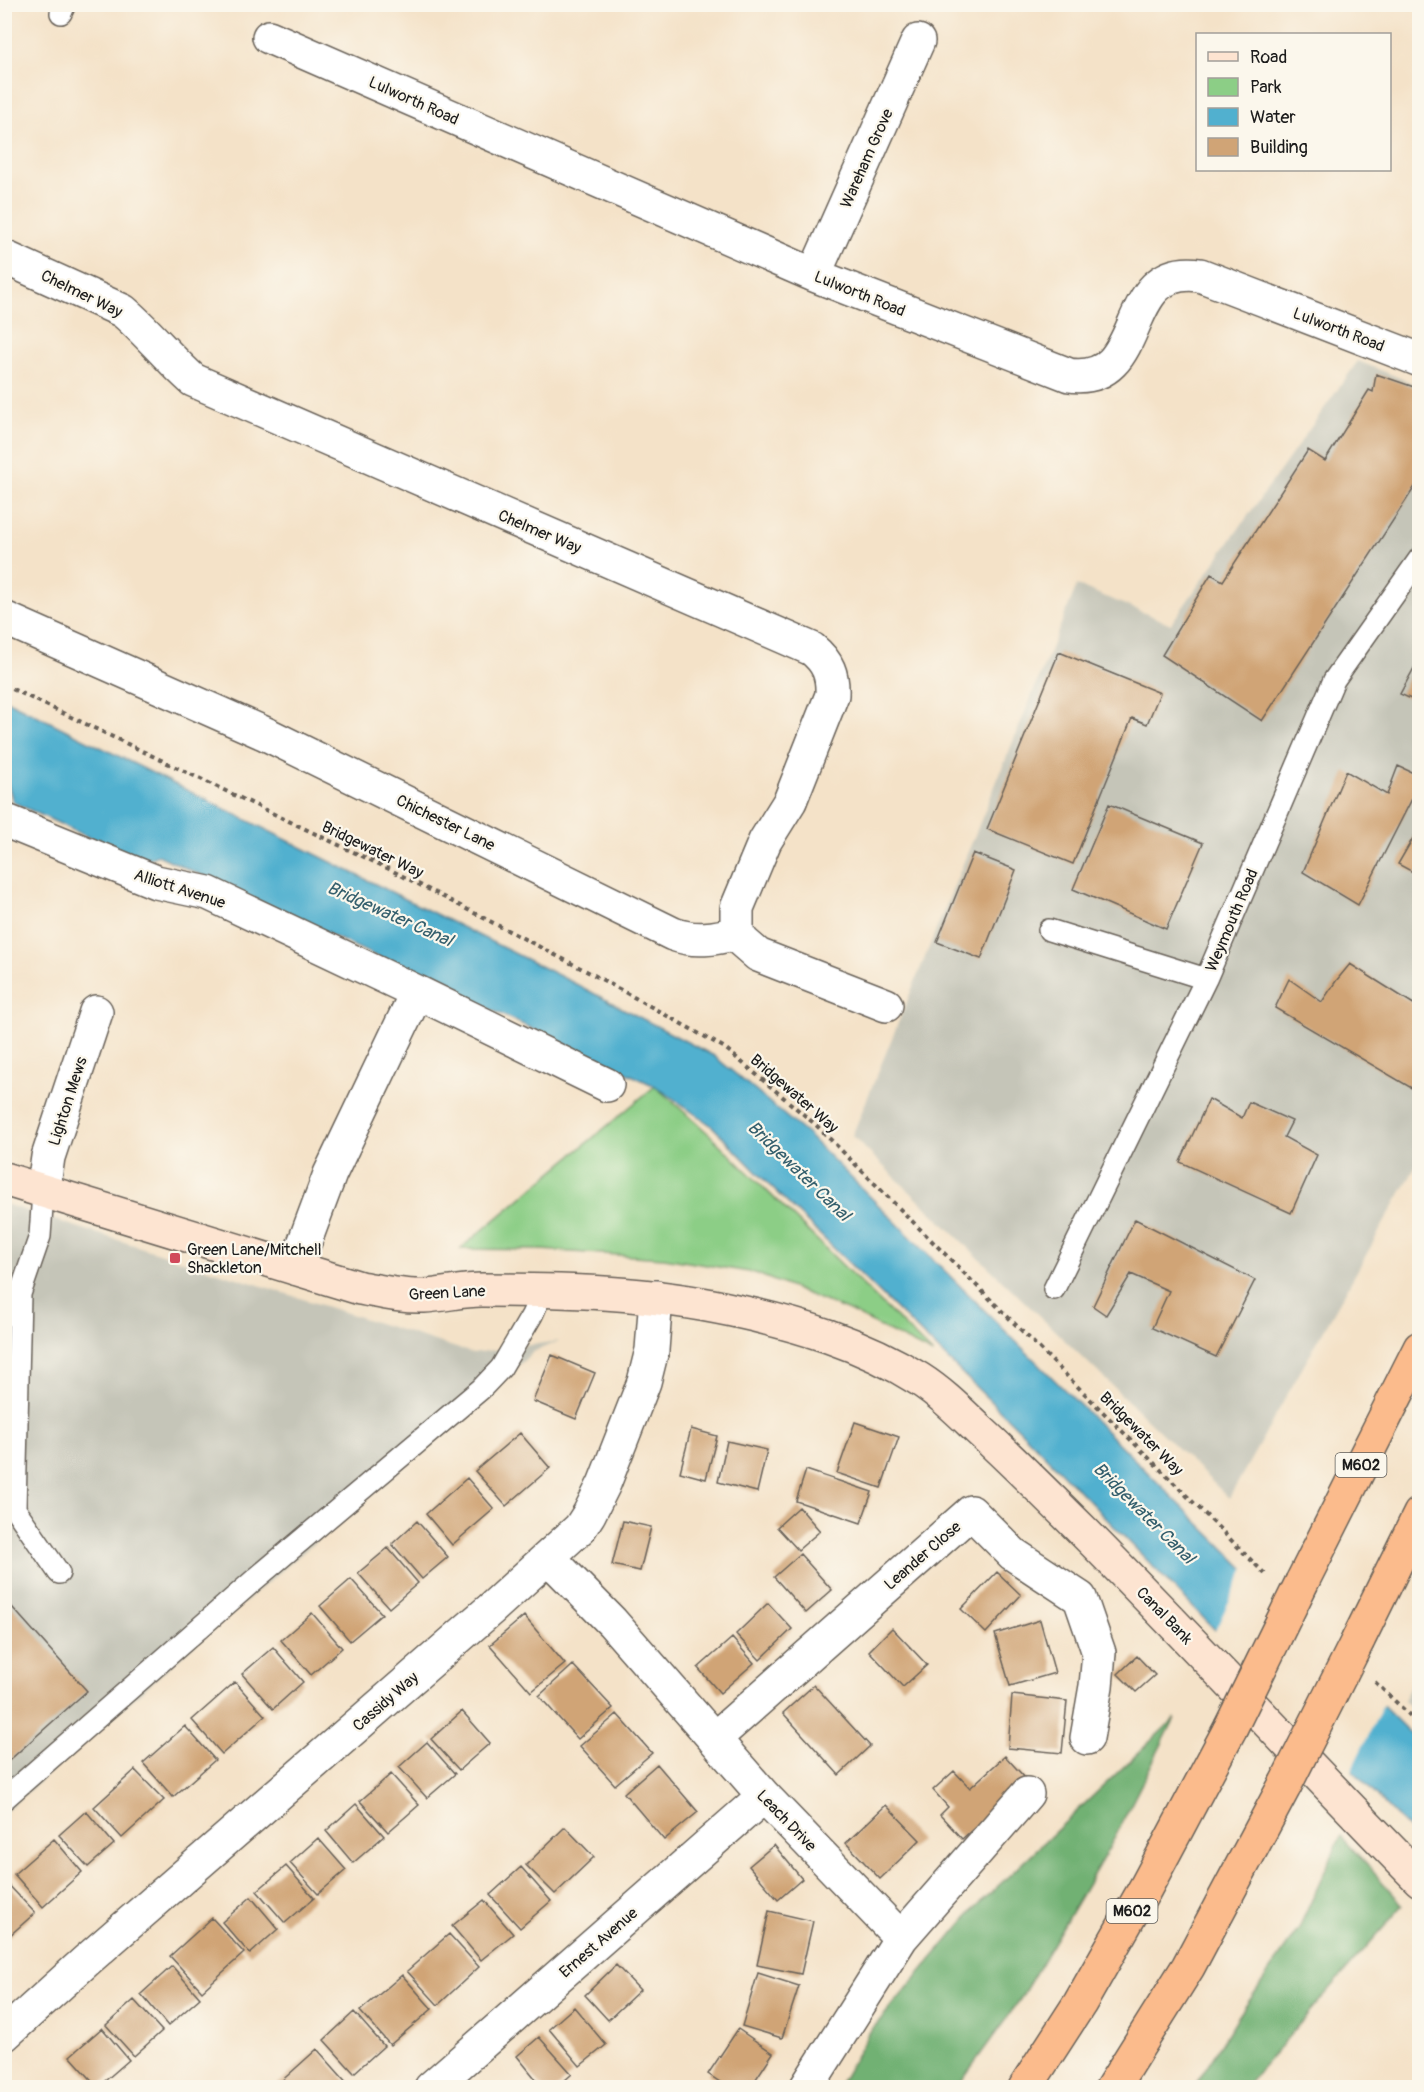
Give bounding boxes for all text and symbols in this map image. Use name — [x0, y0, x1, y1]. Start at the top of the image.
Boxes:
legend — [1196, 33, 1391, 171]
text: Road — [1250, 46, 1287, 69]
street label: Lulworth Road — [365, 72, 462, 130]
text: Park — [1250, 76, 1282, 99]
street label: Wareham Grove — [836, 106, 898, 211]
text: Water — [1250, 106, 1296, 129]
text: Building — [1250, 136, 1308, 159]
street label: Chelmer Way — [37, 266, 126, 322]
street label: Lulworth Road — [811, 267, 908, 321]
street label: Lulworth Road — [1290, 303, 1387, 357]
street label: Chelmer Way — [495, 505, 584, 558]
street label: Chichester Lane — [393, 790, 498, 855]
street label: Bridgewater Way — [319, 817, 427, 883]
street label: Alliott Avenue — [131, 865, 228, 913]
street label: Weymouth Road — [1201, 866, 1263, 975]
water label: Bridgewater Canal — [324, 877, 458, 953]
street label: Bridgewater Way — [746, 1050, 843, 1138]
street label: Lighton Mews — [44, 1054, 92, 1148]
water label: Bridgewater Canal — [742, 1116, 856, 1228]
place label: Green Lane/Mitchell Shackleton — [187, 1240, 322, 1278]
marker: Green Lane/Mitchell Shackleton — [168, 1251, 182, 1265]
street label: Green Lane — [408, 1281, 486, 1305]
street label: Bridgewater Way — [1095, 1388, 1188, 1480]
road number: M602 — [1336, 1453, 1386, 1477]
water label: Bridgewater Canal — [1088, 1458, 1201, 1570]
street label: Leander Close — [880, 1517, 965, 1595]
street label: Canal Bank — [1132, 1583, 1197, 1649]
street label: Cassidy Way — [349, 1668, 423, 1736]
street label: Leach Drive — [752, 1786, 821, 1856]
road number: M602 — [1106, 1899, 1158, 1923]
street label: Ernest Avenue — [555, 1903, 642, 1982]

